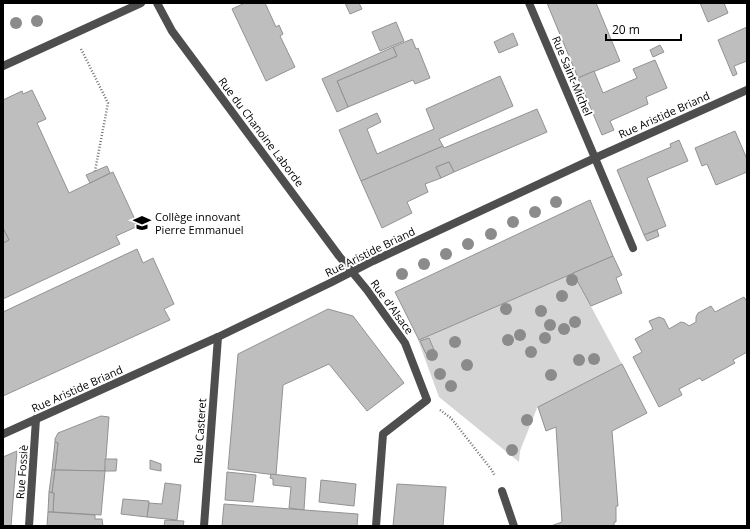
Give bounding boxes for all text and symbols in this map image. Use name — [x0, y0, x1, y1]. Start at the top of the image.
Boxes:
scale bar — [606, 16, 681, 42]
text: 20 m — [612, 21, 640, 38]
street label: Rue Saint-Michel — [549, 34, 596, 118]
street label: Rue du Chanoine Laborde — [215, 74, 307, 189]
street label: Rue Aristide Briand — [616, 88, 712, 141]
place label: Collège innovant Pierre Emmanuel — [155, 209, 244, 237]
school or university icon: Collège innovant Pierre Emmanuel — [132, 213, 152, 233]
street label: Rue Aristide Briand — [322, 223, 417, 280]
street label: Rue d'Alsace — [367, 276, 417, 337]
street label: Rue Aristide Briand — [29, 362, 125, 415]
street label: Rue Casteret — [190, 398, 209, 464]
street label: Rue Fossiè — [12, 444, 31, 500]

